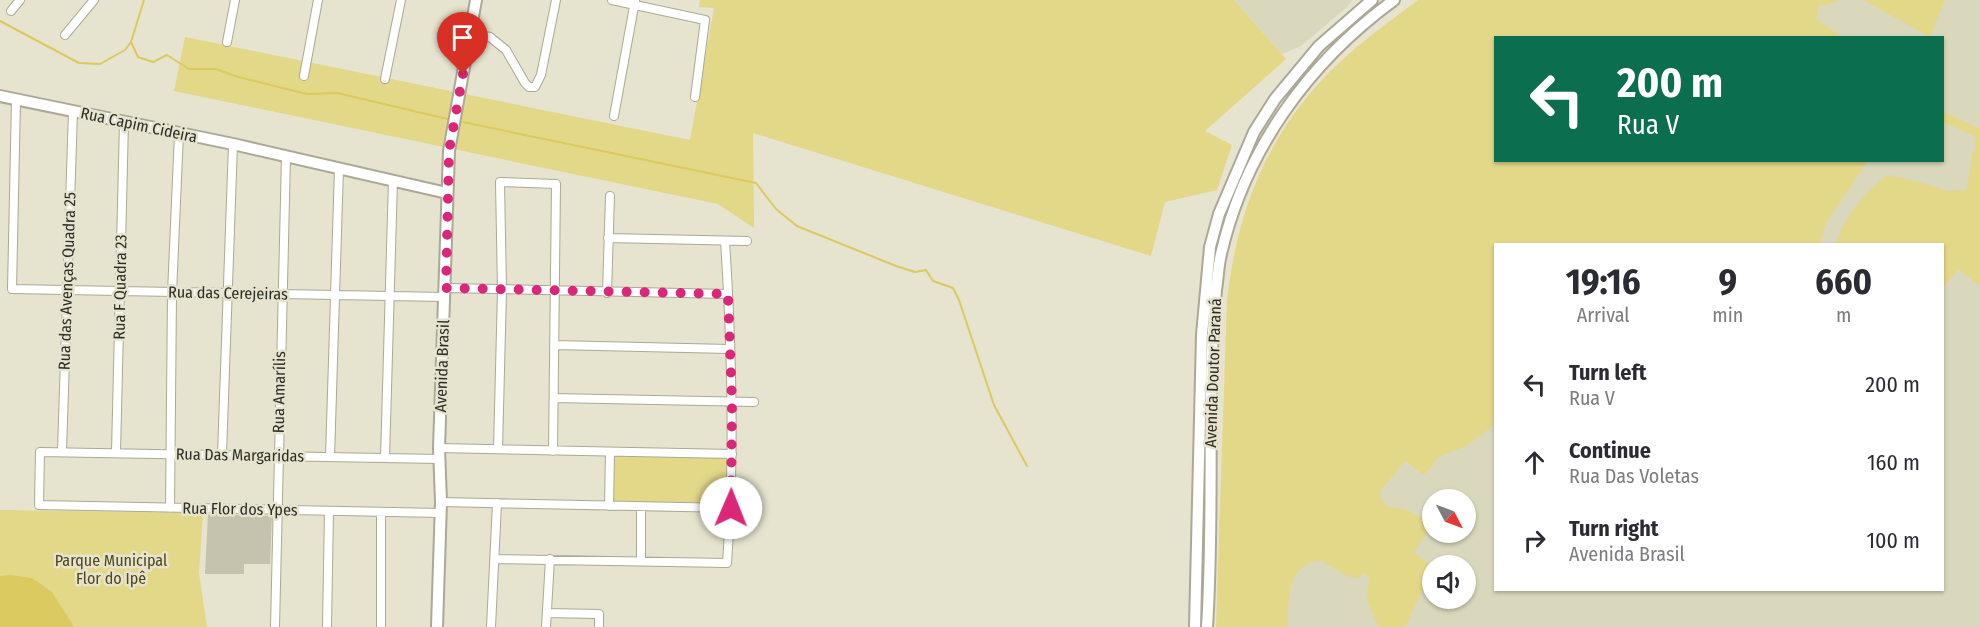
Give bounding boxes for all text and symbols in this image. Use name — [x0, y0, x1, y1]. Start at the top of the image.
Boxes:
pin — [437, 12, 488, 74]
icon: arrive — [446, 21, 479, 54]
text: 200 m — [1617, 58, 1723, 108]
icon: left — [1518, 60, 1596, 138]
street label: Rua Capim Cideira — [79, 103, 199, 147]
text: Rua V — [1617, 109, 1679, 141]
street label: Rua das Avenças Quadra 25 — [54, 192, 80, 370]
street label: Rua F Quadra 23 — [110, 234, 130, 340]
text: 19:16 — [1566, 260, 1641, 304]
text: 9 — [1718, 260, 1737, 304]
text: 660 — [1815, 260, 1872, 304]
street label: Rua das Cerejeiras — [168, 282, 288, 304]
street label: Avenida Doutor Paraná — [1201, 298, 1225, 448]
text: Arrival — [1577, 303, 1630, 327]
text: min — [1712, 303, 1743, 327]
text: m — [1836, 303, 1851, 327]
street label: Avenida Brasil — [431, 319, 453, 413]
street label: Rua Amarílis — [269, 351, 289, 433]
text: Turn left — [1569, 359, 1647, 386]
icon: left — [1518, 368, 1551, 401]
text: 200 m — [1865, 371, 1920, 398]
text: Rua V — [1569, 386, 1615, 410]
text: Continue — [1569, 437, 1651, 464]
street label: Rua Das Margaridas — [176, 444, 305, 466]
icon: ahead — [1518, 446, 1551, 479]
text: 160 m — [1867, 449, 1920, 476]
text: Rua Das Voletas — [1569, 464, 1699, 488]
position arrow — [699, 476, 763, 540]
north arrow — [1422, 489, 1476, 543]
map controls — [1422, 489, 1476, 609]
street label: Rua Flor dos Ypes — [182, 498, 298, 520]
text: Turn right — [1569, 515, 1658, 542]
icon: right — [1518, 524, 1551, 557]
text: 100 m — [1866, 527, 1920, 554]
text: Avenida Brasil — [1569, 542, 1685, 566]
park label: Parque Municipal Flor do Ipê — [55, 551, 167, 588]
button: sound — [1422, 555, 1476, 609]

